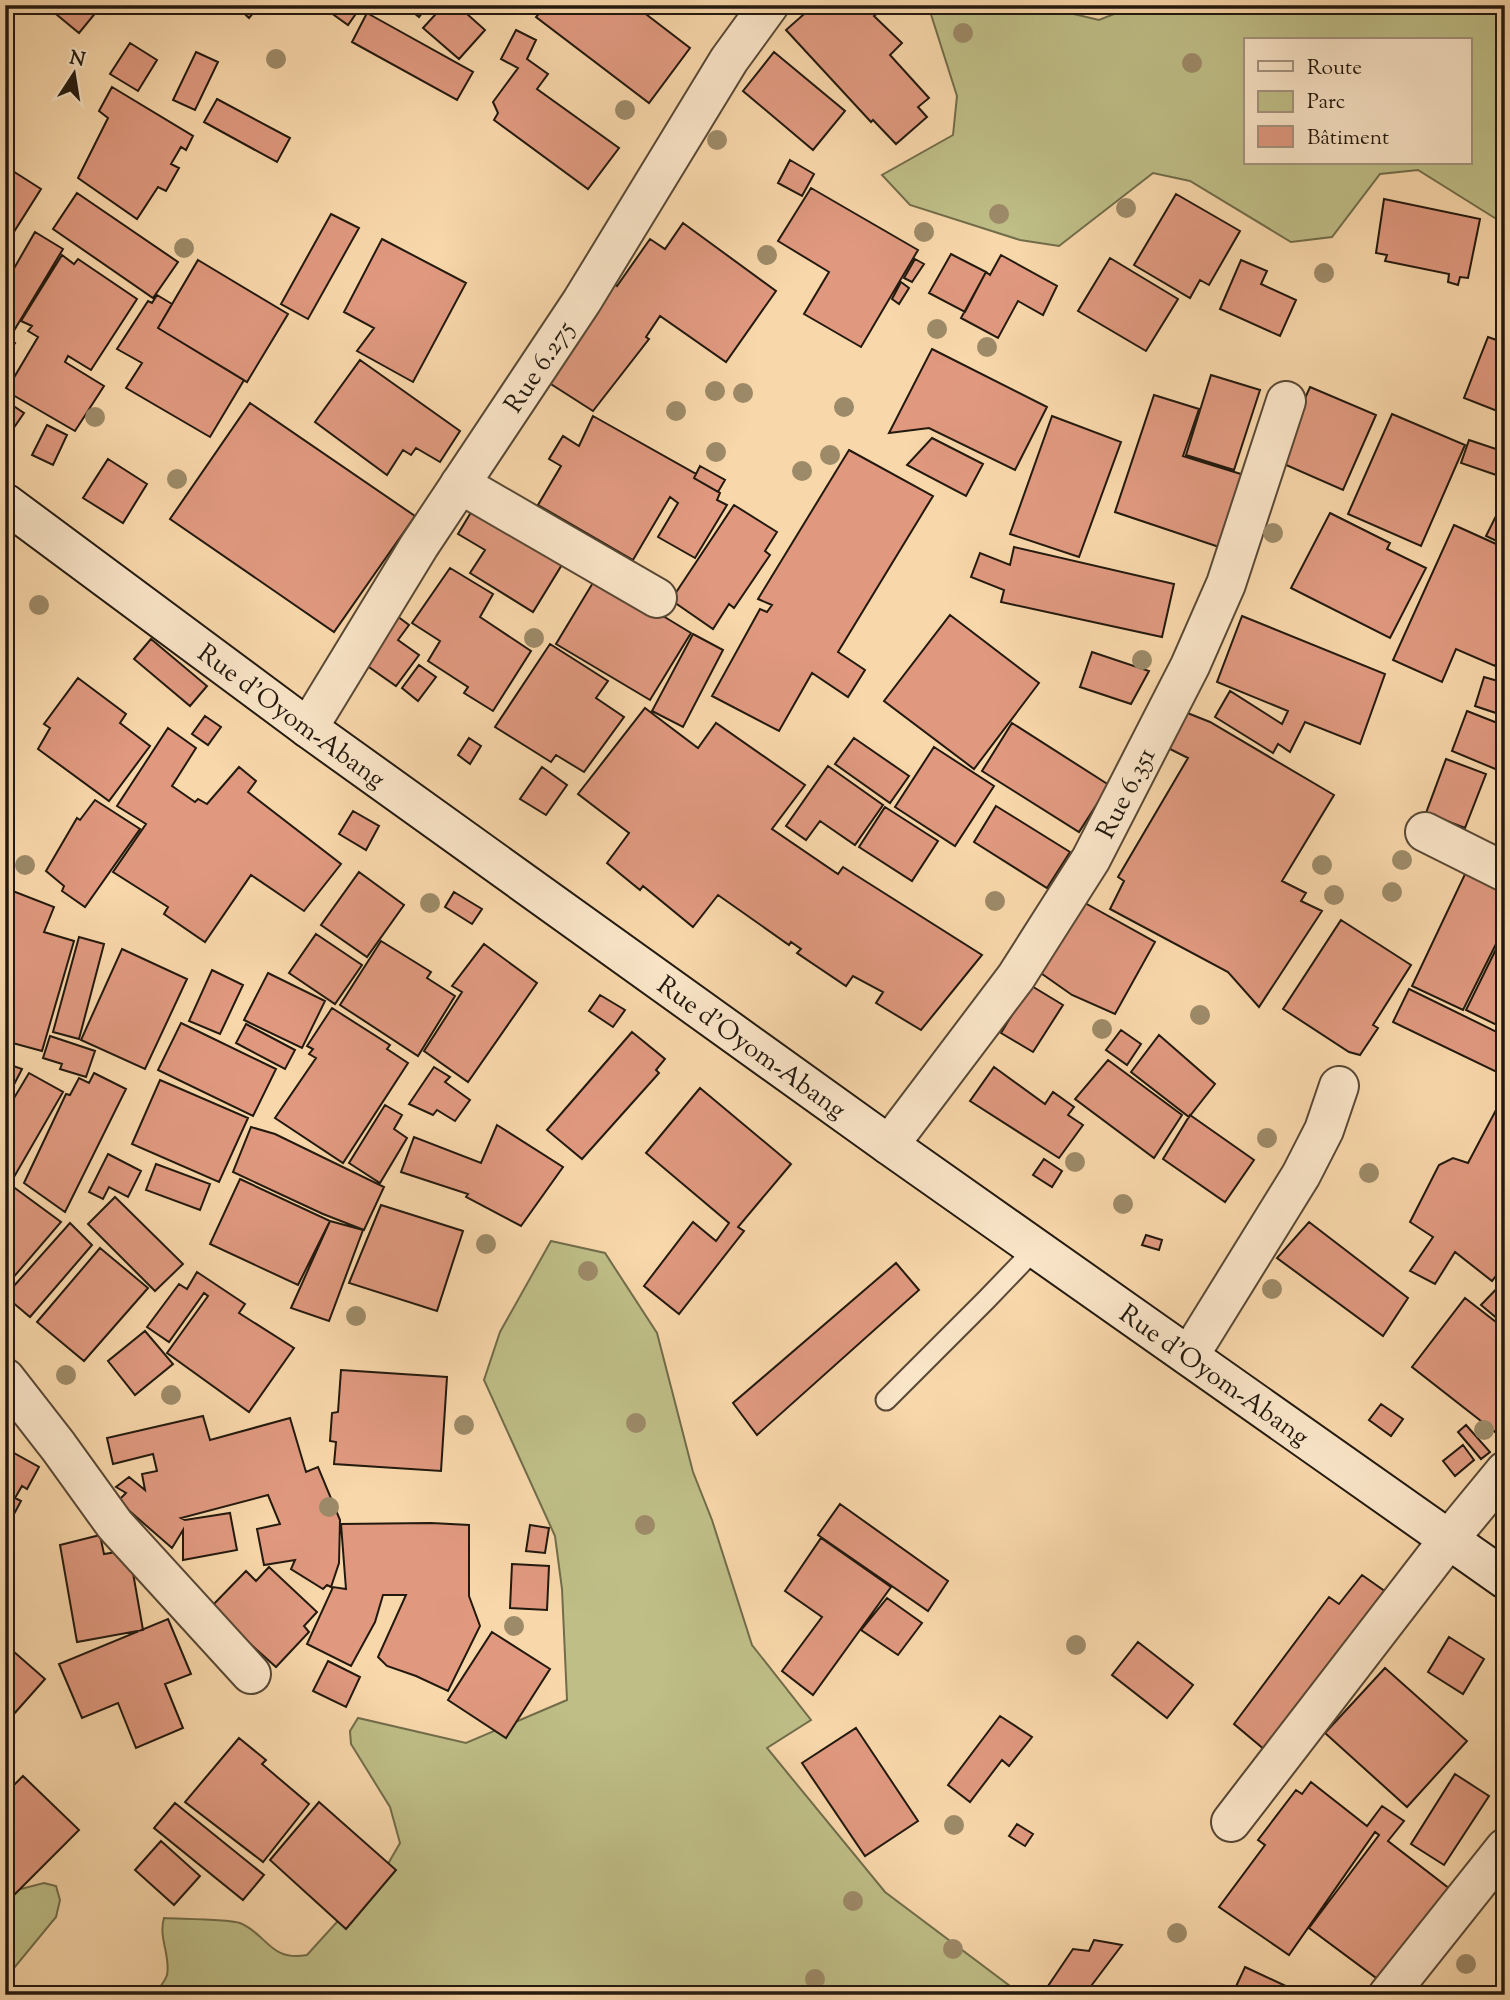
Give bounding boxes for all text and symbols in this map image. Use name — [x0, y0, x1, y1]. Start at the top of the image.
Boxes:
north arrow — [38, 38, 108, 108]
legend — [1244, 38, 1472, 164]
text: N — [67, 45, 87, 75]
text: Route — [1307, 54, 1362, 84]
text: Parc — [1307, 88, 1345, 118]
text: Bâtiment — [1307, 124, 1389, 154]
street label: Rue 6.275 — [497, 314, 585, 421]
street label: Rue d'Oyom-Abang — [189, 636, 392, 799]
street label: Rue 6.351 — [1088, 742, 1166, 846]
street label: Rue d'Oyom-Abang — [649, 968, 853, 1129]
street label: Rue d'Oyom-Abang — [1111, 1297, 1316, 1456]

